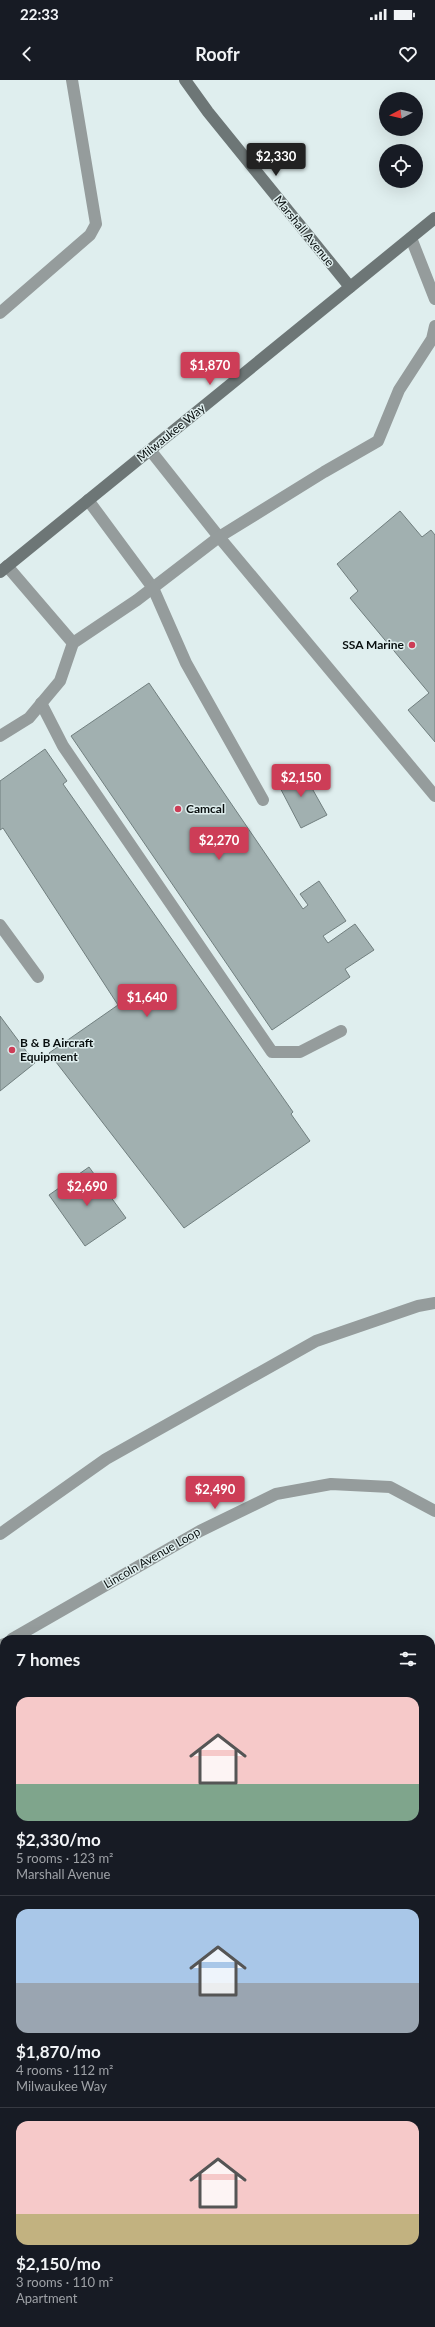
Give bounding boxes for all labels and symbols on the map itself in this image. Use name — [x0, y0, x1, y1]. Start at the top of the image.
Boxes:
north arrow — [379, 92, 423, 136]
pin: $2,330 — [243, 143, 309, 177]
street label: Marshall Avenue — [271, 192, 338, 269]
pin: $1,870 — [177, 352, 243, 386]
street label: Milwaukee Way — [133, 400, 209, 465]
place label: SSA Marine — [342, 637, 405, 652]
marker: SSA Marine — [407, 640, 417, 650]
pin: $2,150 — [268, 764, 334, 798]
place label: Camcal — [186, 801, 225, 816]
marker: Camcal — [173, 804, 183, 814]
pin: $2,270 — [186, 827, 252, 861]
pin: $1,640 — [114, 984, 180, 1018]
place label: B & B Aircraft Equipment — [20, 1035, 94, 1064]
marker: B & B Aircraft Equipment — [7, 1045, 17, 1055]
pin: $2,690 — [54, 1173, 120, 1207]
pin: $2,490 — [182, 1476, 248, 1510]
street label: Lincoln Avenue Loop — [101, 1524, 203, 1591]

